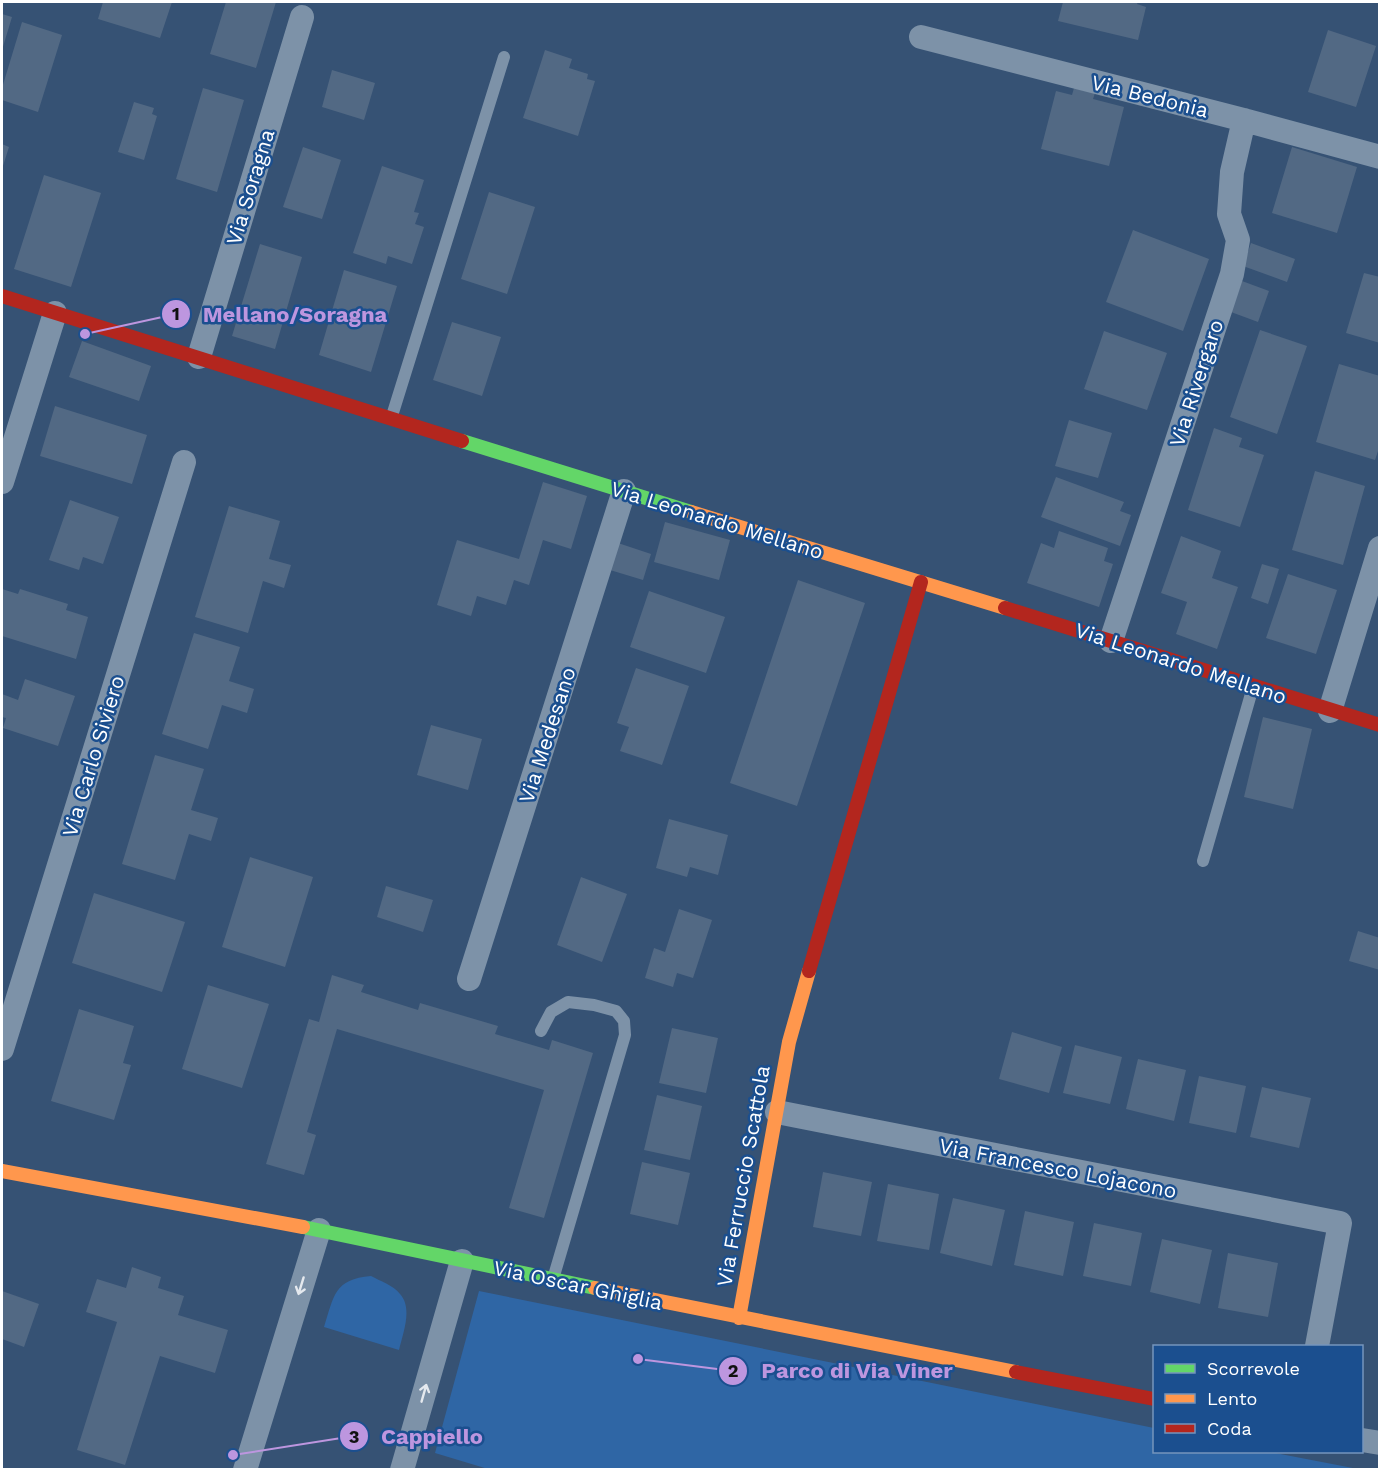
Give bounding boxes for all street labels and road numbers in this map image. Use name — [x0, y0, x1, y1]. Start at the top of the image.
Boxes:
street label: Via Bedonia — [1089, 69, 1211, 123]
street label: Via Soragna — [220, 126, 280, 248]
street label: Via Rivergaro — [1164, 316, 1228, 450]
street label: Via Leonardo Mellano — [608, 476, 826, 564]
street label: Via Leonardo Mellano — [1072, 617, 1290, 709]
street label: Via Medesano — [513, 664, 581, 806]
street label: Via Carlo Siviero — [57, 672, 129, 840]
street label: Via Ferruccio Scattola — [711, 1063, 775, 1289]
street label: Via Francesco Lojacono — [937, 1133, 1179, 1203]
street label: Via Oscar Ghiglia — [491, 1255, 665, 1315]

